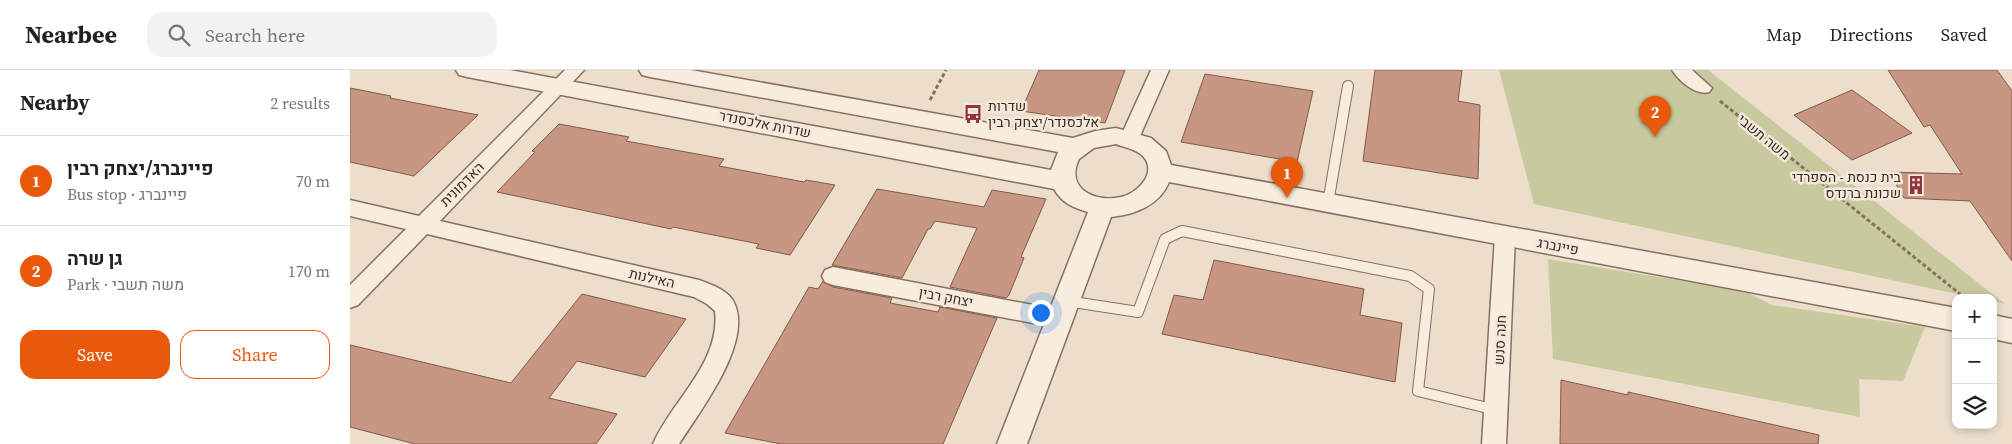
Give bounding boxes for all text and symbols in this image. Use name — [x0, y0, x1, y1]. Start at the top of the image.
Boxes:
search box — [147, 12, 497, 57]
text: Nearbee — [25, 18, 117, 51]
icon: search — [165, 21, 193, 49]
text: Search here — [205, 22, 305, 48]
text: Map — [1766, 22, 1802, 47]
text: Directions — [1830, 22, 1913, 47]
text: Saved — [1941, 22, 1987, 47]
text: Nearby — [20, 88, 90, 117]
text: 2 results — [270, 92, 330, 114]
place label: שדרות אלכסנדר/יצחק רבין — [988, 96, 1099, 132]
pin: 2 — [1639, 96, 1671, 137]
bus stop icon: שדרות אלכסנדר/יצחק רבין — [962, 103, 984, 125]
street label: שדרות אלכסנדר — [717, 105, 813, 143]
street label: משה תשבי — [1733, 109, 1795, 165]
text: פיינברג/יצחק רבין — [67, 155, 214, 181]
street label: האדמונית — [435, 157, 489, 211]
pin: 1 — [1271, 157, 1303, 198]
place label: בית כנסת - הספרדי שכונת ברנדס — [1792, 167, 1902, 203]
text: 1 — [32, 170, 40, 192]
text: 70 m — [296, 170, 330, 192]
building icon: בית כנסת - הספרדי שכונת ברנדס — [1905, 174, 1927, 196]
text: Bus stop · פיינברג — [67, 183, 187, 205]
street label: פיינברג — [1535, 232, 1581, 260]
text: גן שרה — [67, 245, 123, 271]
text: 2 — [32, 260, 40, 282]
text: 170 m — [288, 260, 330, 282]
street label: האילנות — [627, 263, 677, 293]
text: Park · משה תשבי — [67, 273, 184, 295]
street label: יצחק רבין — [917, 282, 975, 312]
map controls — [1952, 294, 1997, 429]
button: + — [1952, 294, 1997, 339]
your location — [1028, 300, 1054, 326]
street label: חנה סנש — [1489, 314, 1511, 366]
button: Save — [20, 330, 170, 379]
button: Share — [180, 330, 330, 379]
button: − — [1952, 339, 1997, 384]
button: layers — [1952, 384, 1997, 429]

